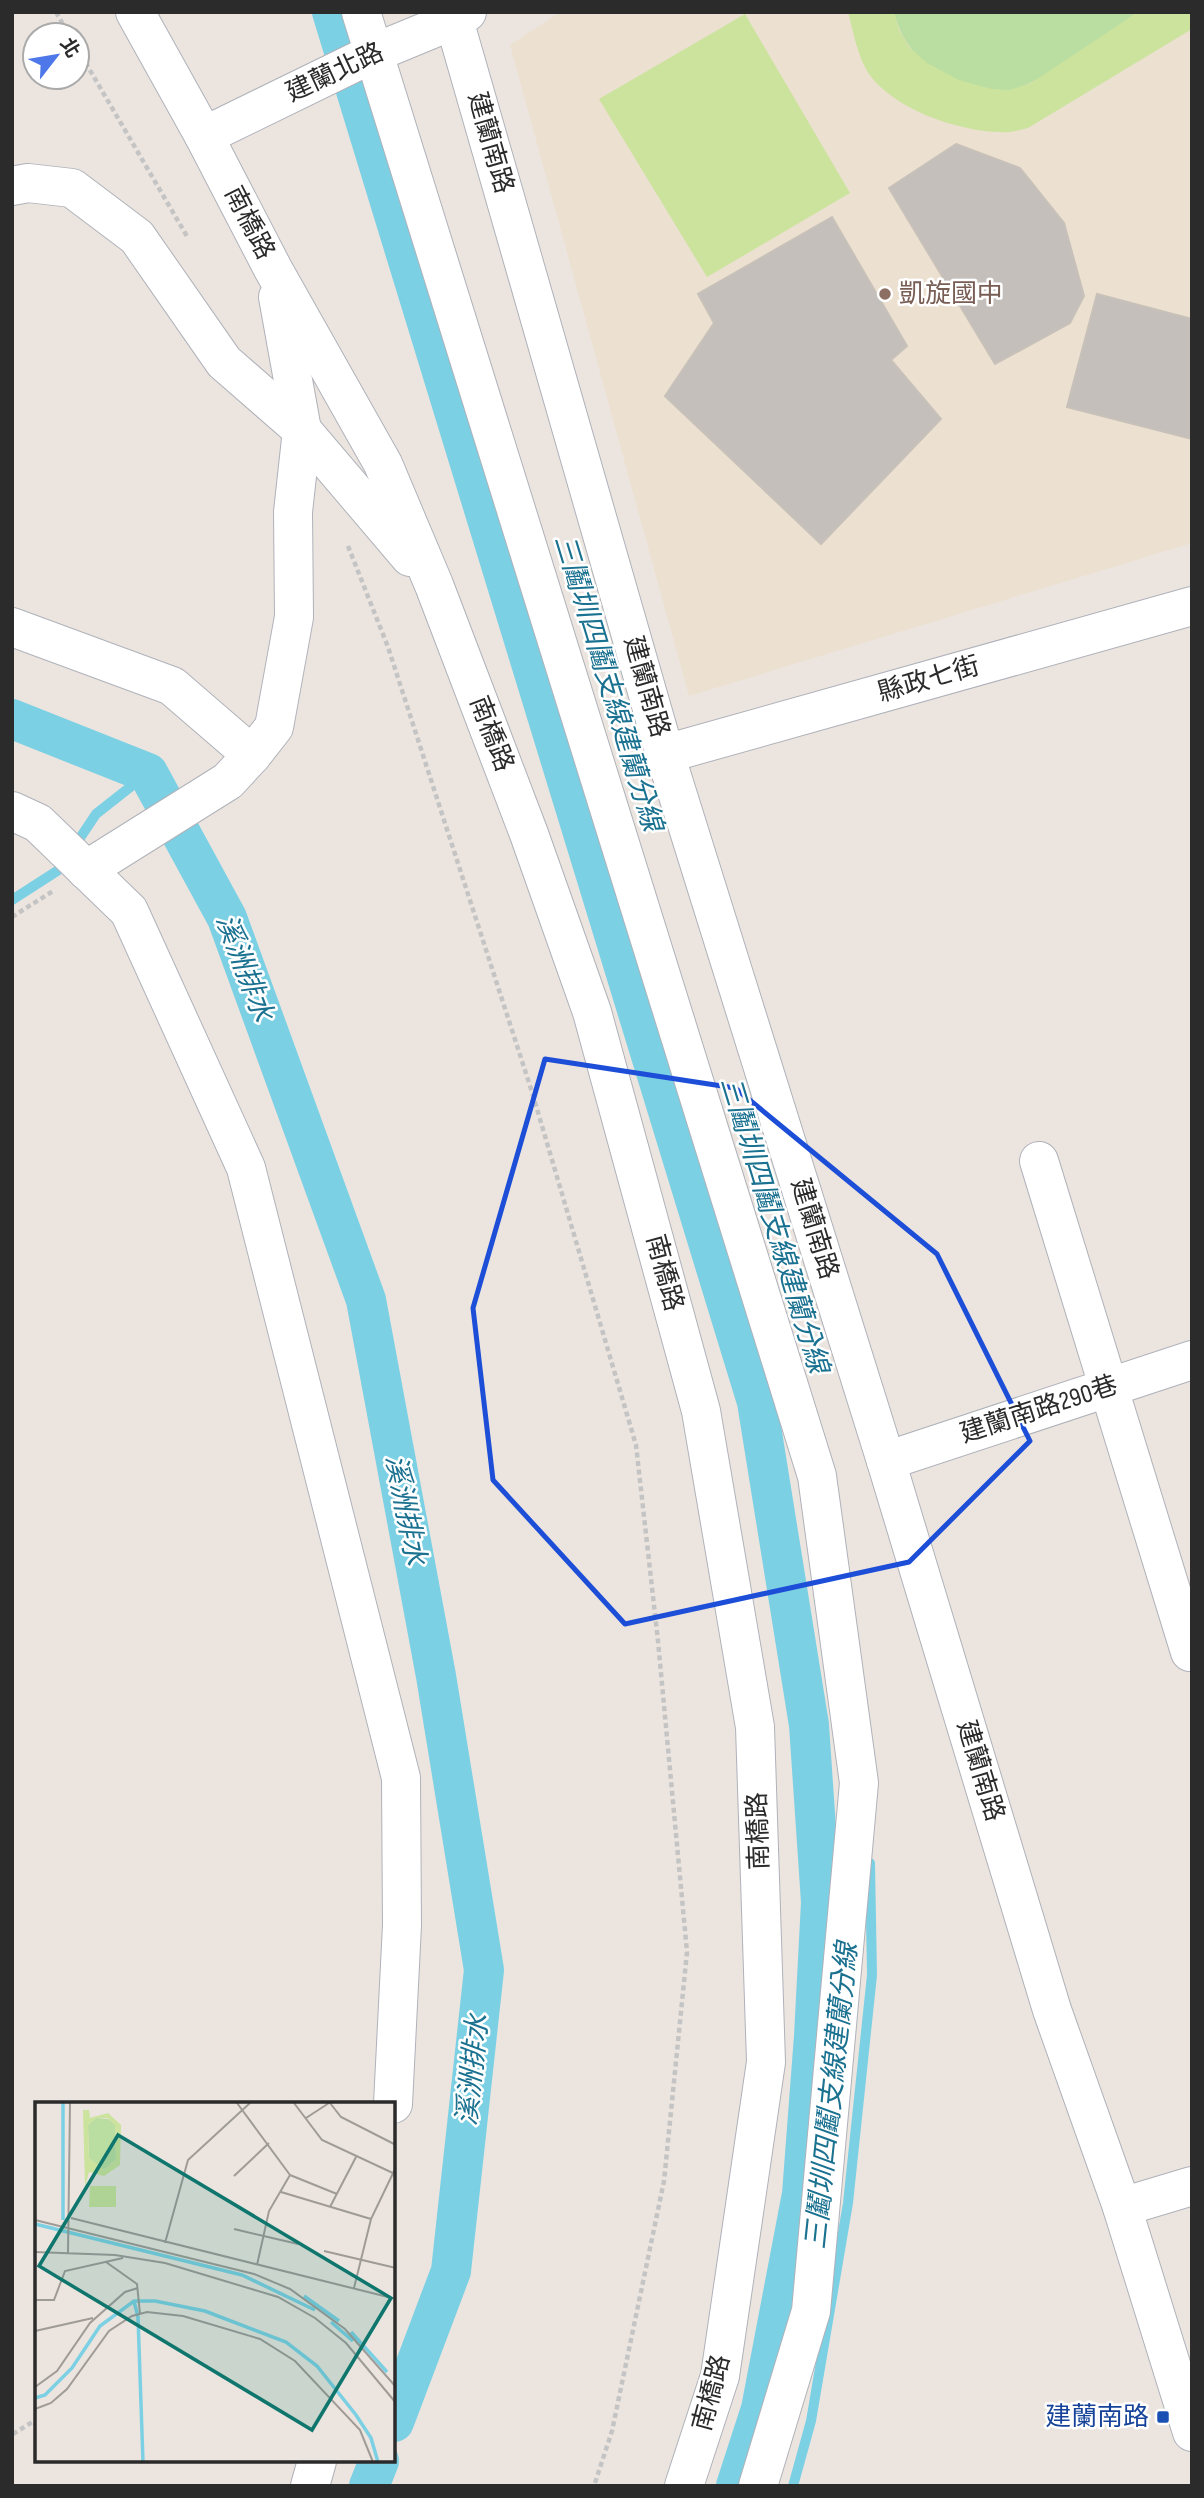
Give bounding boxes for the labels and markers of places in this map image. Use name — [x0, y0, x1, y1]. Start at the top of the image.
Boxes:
place label: 凱旋國中 — [899, 279, 1003, 310]
marker: 凱旋國中 — [877, 286, 893, 302]
place label: 建蘭南路 — [1045, 2402, 1149, 2433]
marker: 建蘭南路 — [1155, 2409, 1171, 2425]

